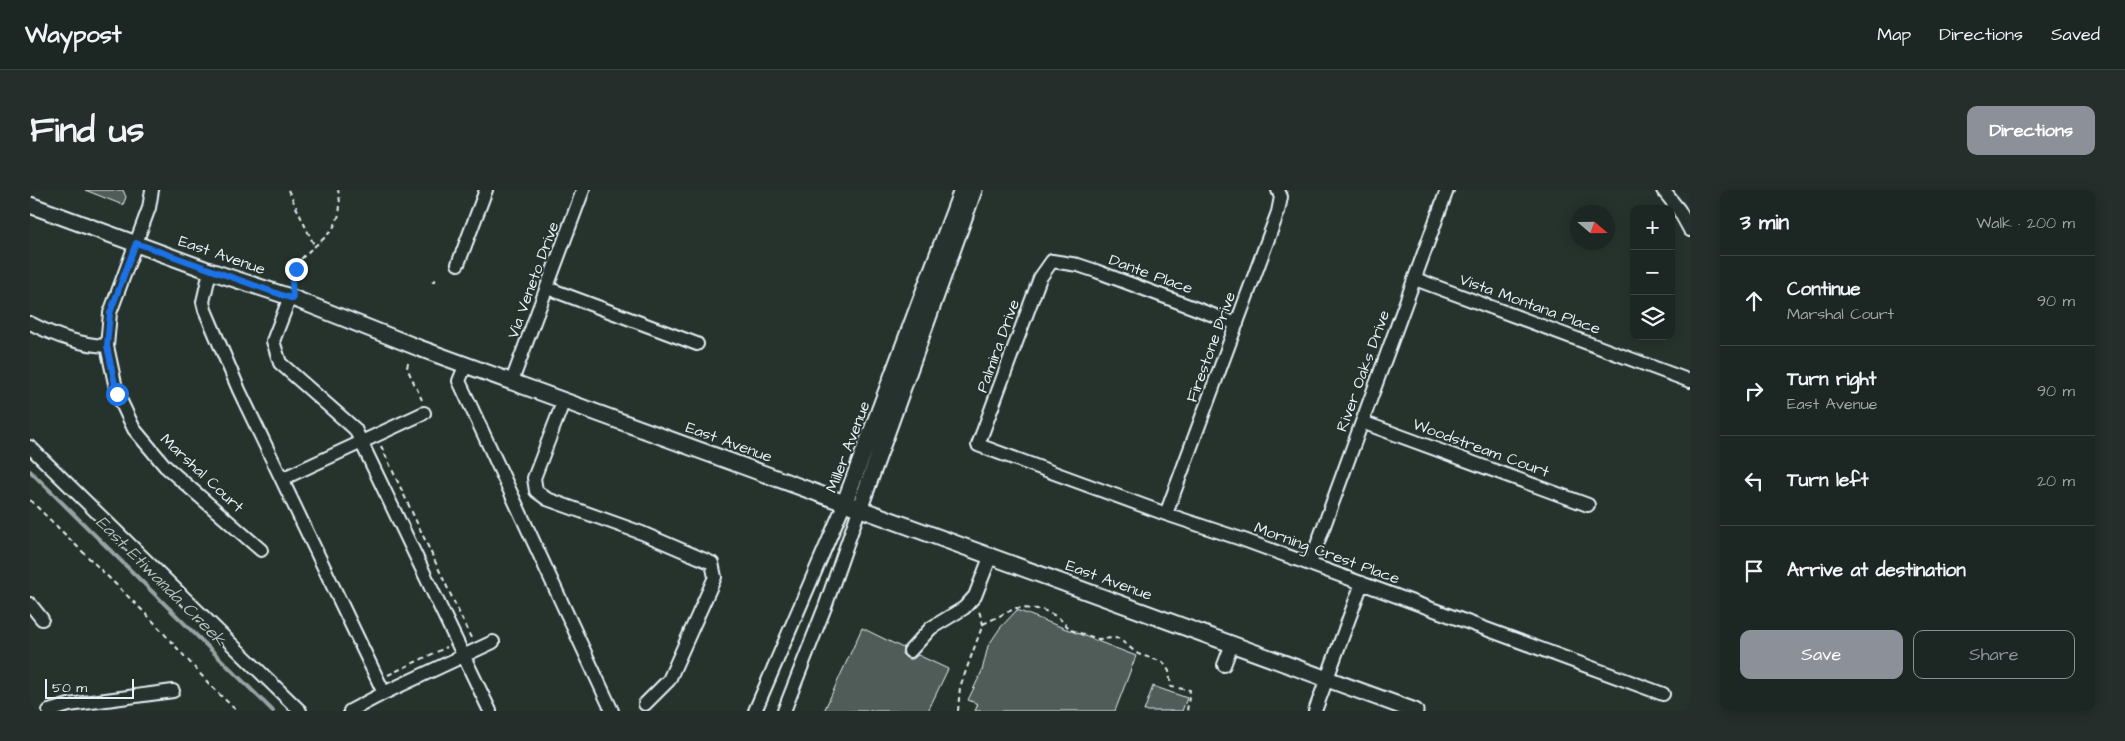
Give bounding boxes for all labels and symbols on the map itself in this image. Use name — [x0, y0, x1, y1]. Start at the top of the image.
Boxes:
north arrow — [1570, 205, 1615, 250]
street label: Via Veneto Drive — [502, 218, 564, 341]
street label: East Avenue — [176, 230, 269, 280]
street label: Dante Place — [1106, 249, 1196, 299]
route end — [285, 258, 308, 281]
street label: Vista Montana Place — [1456, 268, 1604, 340]
street label: Firestone Drive — [1181, 288, 1241, 405]
street label: Palmira Drive — [971, 296, 1025, 396]
street label: River Oaks Drive — [1331, 307, 1395, 435]
route start — [106, 383, 129, 406]
street label: Miller Avenue — [820, 398, 876, 496]
street label: Woodstream Court — [1410, 413, 1553, 483]
street label: East Avenue — [683, 416, 776, 468]
street label: Marshal Court — [155, 428, 249, 518]
water label: East Etiwanda Creek — [90, 510, 233, 653]
street label: Morning Crest Place — [1251, 516, 1403, 591]
street label: East Avenue — [1063, 554, 1156, 606]
scale bar — [45, 676, 134, 699]

